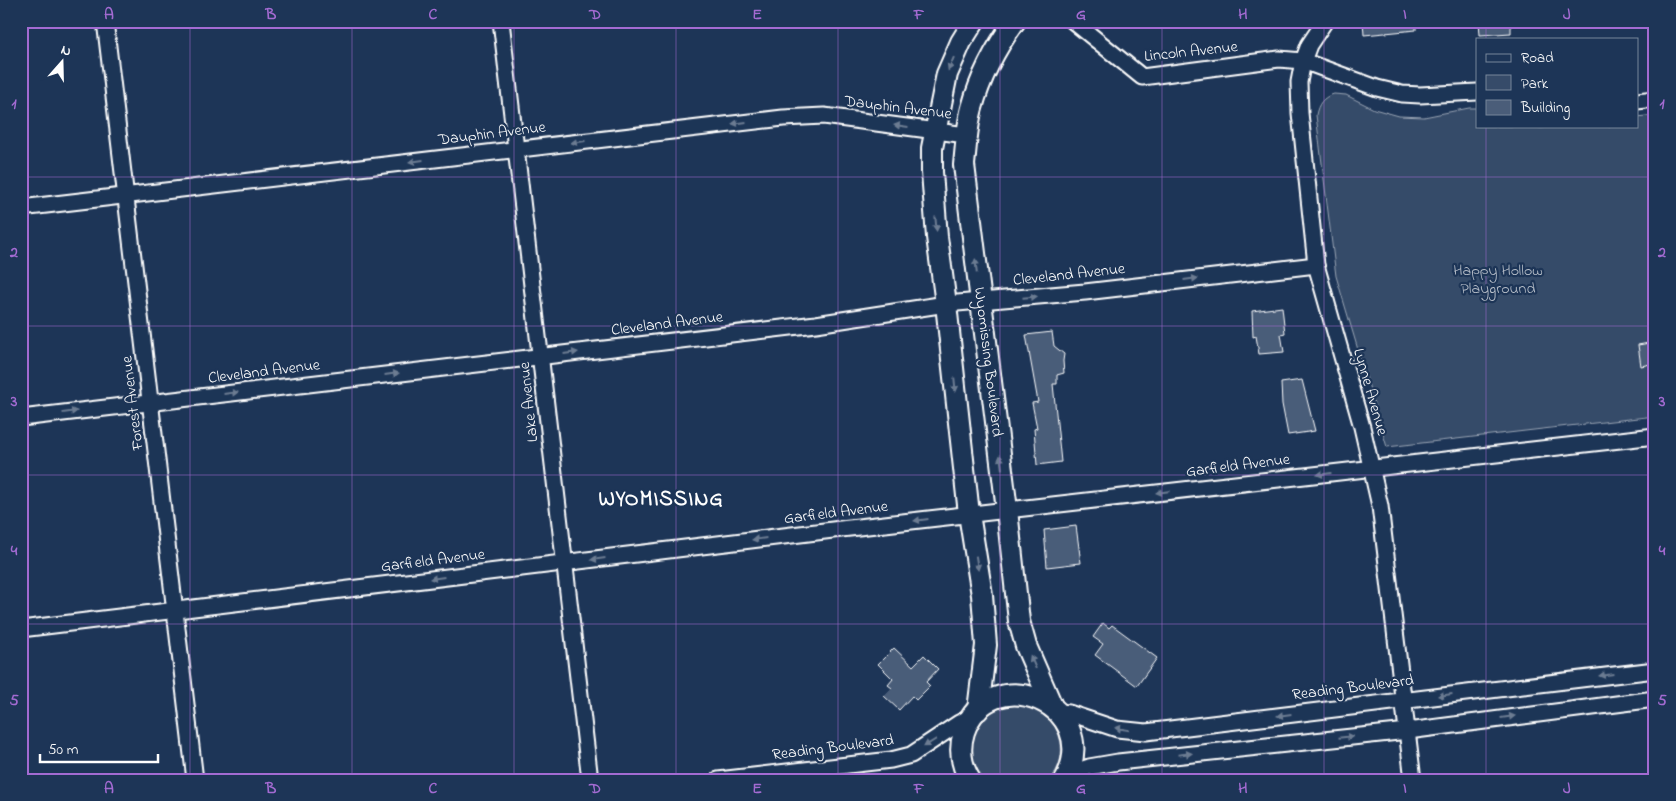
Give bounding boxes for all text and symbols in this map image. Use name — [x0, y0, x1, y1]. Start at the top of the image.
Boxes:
text: A — [104, 3, 114, 27]
text: B — [265, 3, 277, 27]
text: C — [429, 3, 438, 27]
text: D — [588, 3, 601, 27]
text: E — [752, 3, 762, 27]
text: F — [913, 3, 925, 27]
text: G — [1076, 3, 1086, 27]
text: H — [1238, 3, 1248, 27]
text: I — [1403, 3, 1407, 27]
text: J — [1563, 3, 1571, 27]
street label: Lincoln Avenue — [1143, 35, 1240, 69]
north arrow — [38, 38, 88, 88]
legend — [1476, 38, 1638, 128]
text: N — [58, 40, 74, 63]
text: Road — [1521, 47, 1554, 69]
one-way arrow — [947, 57, 955, 71]
text: Park — [1521, 73, 1549, 95]
street label: Dauphin Avenue — [842, 89, 954, 127]
text: 1 — [11, 92, 17, 116]
text: 1 — [1659, 92, 1665, 116]
text: Building — [1520, 97, 1570, 120]
street label: Dauphin Avenue — [436, 115, 548, 153]
one-way arrow — [731, 119, 747, 127]
one-way arrow — [892, 122, 908, 130]
one-way arrow — [569, 138, 585, 146]
one-way arrow — [408, 157, 424, 165]
one-way arrow — [932, 216, 940, 232]
text: 2 — [9, 241, 18, 265]
text: 2 — [1657, 241, 1666, 265]
street label: Cleveland Avenue — [1012, 257, 1127, 293]
one-way arrow — [972, 258, 980, 274]
park label: Happy Hollow Playground — [1453, 259, 1543, 301]
one-way arrow — [1184, 275, 1200, 283]
street label: Wyomissing Boulevard — [967, 286, 1009, 438]
one-way arrow — [1022, 293, 1038, 301]
street label: Cleveland Avenue — [610, 305, 725, 343]
street label: Lynne Avenue — [1346, 346, 1394, 439]
one-way arrow — [564, 349, 580, 357]
street label: Cleveland Avenue — [207, 353, 322, 391]
street label: Forest Avenue — [115, 354, 151, 452]
street label: Lake Avenue — [513, 360, 545, 443]
one-way arrow — [385, 370, 401, 378]
one-way arrow — [951, 378, 959, 394]
one-way arrow — [223, 389, 239, 397]
text: 3 — [10, 390, 18, 414]
text: 3 — [1658, 390, 1666, 414]
one-way arrow — [62, 408, 78, 416]
street label: Garfield Avenue — [1185, 448, 1292, 484]
one-way arrow — [997, 453, 1005, 469]
one-way arrow — [1316, 470, 1332, 478]
district label: WYOMISSING — [598, 485, 724, 515]
one-way arrow — [1154, 488, 1170, 496]
street label: Garfield Avenue — [783, 495, 890, 531]
one-way arrow — [912, 516, 928, 524]
one-way arrow — [751, 535, 767, 543]
text: 4 — [10, 539, 18, 563]
text: 4 — [1658, 539, 1666, 563]
street label: Garfield Avenue — [380, 543, 487, 579]
one-way arrow — [590, 555, 606, 563]
one-way arrow — [973, 555, 981, 571]
one-way arrow — [428, 574, 444, 582]
one-way arrow — [1028, 655, 1036, 669]
street label: Reading Boulevard — [1291, 669, 1415, 707]
one-way arrow — [1598, 672, 1614, 680]
text: 5 — [9, 689, 19, 713]
text: 5 — [1657, 689, 1667, 713]
one-way arrow — [1437, 691, 1453, 699]
one-way arrow — [1275, 711, 1291, 719]
one-way arrow — [1500, 713, 1516, 721]
one-way arrow — [1114, 725, 1130, 733]
street label: Reading Boulevard — [771, 729, 895, 767]
scale bar — [40, 731, 158, 763]
one-way arrow — [1339, 733, 1355, 741]
text: 50 m — [48, 739, 79, 761]
one-way arrow — [924, 739, 937, 748]
one-way arrow — [1177, 750, 1193, 758]
text: A — [104, 777, 114, 801]
text: B — [265, 777, 277, 801]
text: C — [429, 777, 438, 801]
text: D — [588, 777, 601, 801]
text: E — [752, 777, 762, 801]
text: F — [913, 777, 925, 801]
text: G — [1076, 777, 1086, 801]
text: H — [1238, 777, 1248, 801]
text: I — [1403, 777, 1407, 801]
text: J — [1563, 777, 1571, 801]

